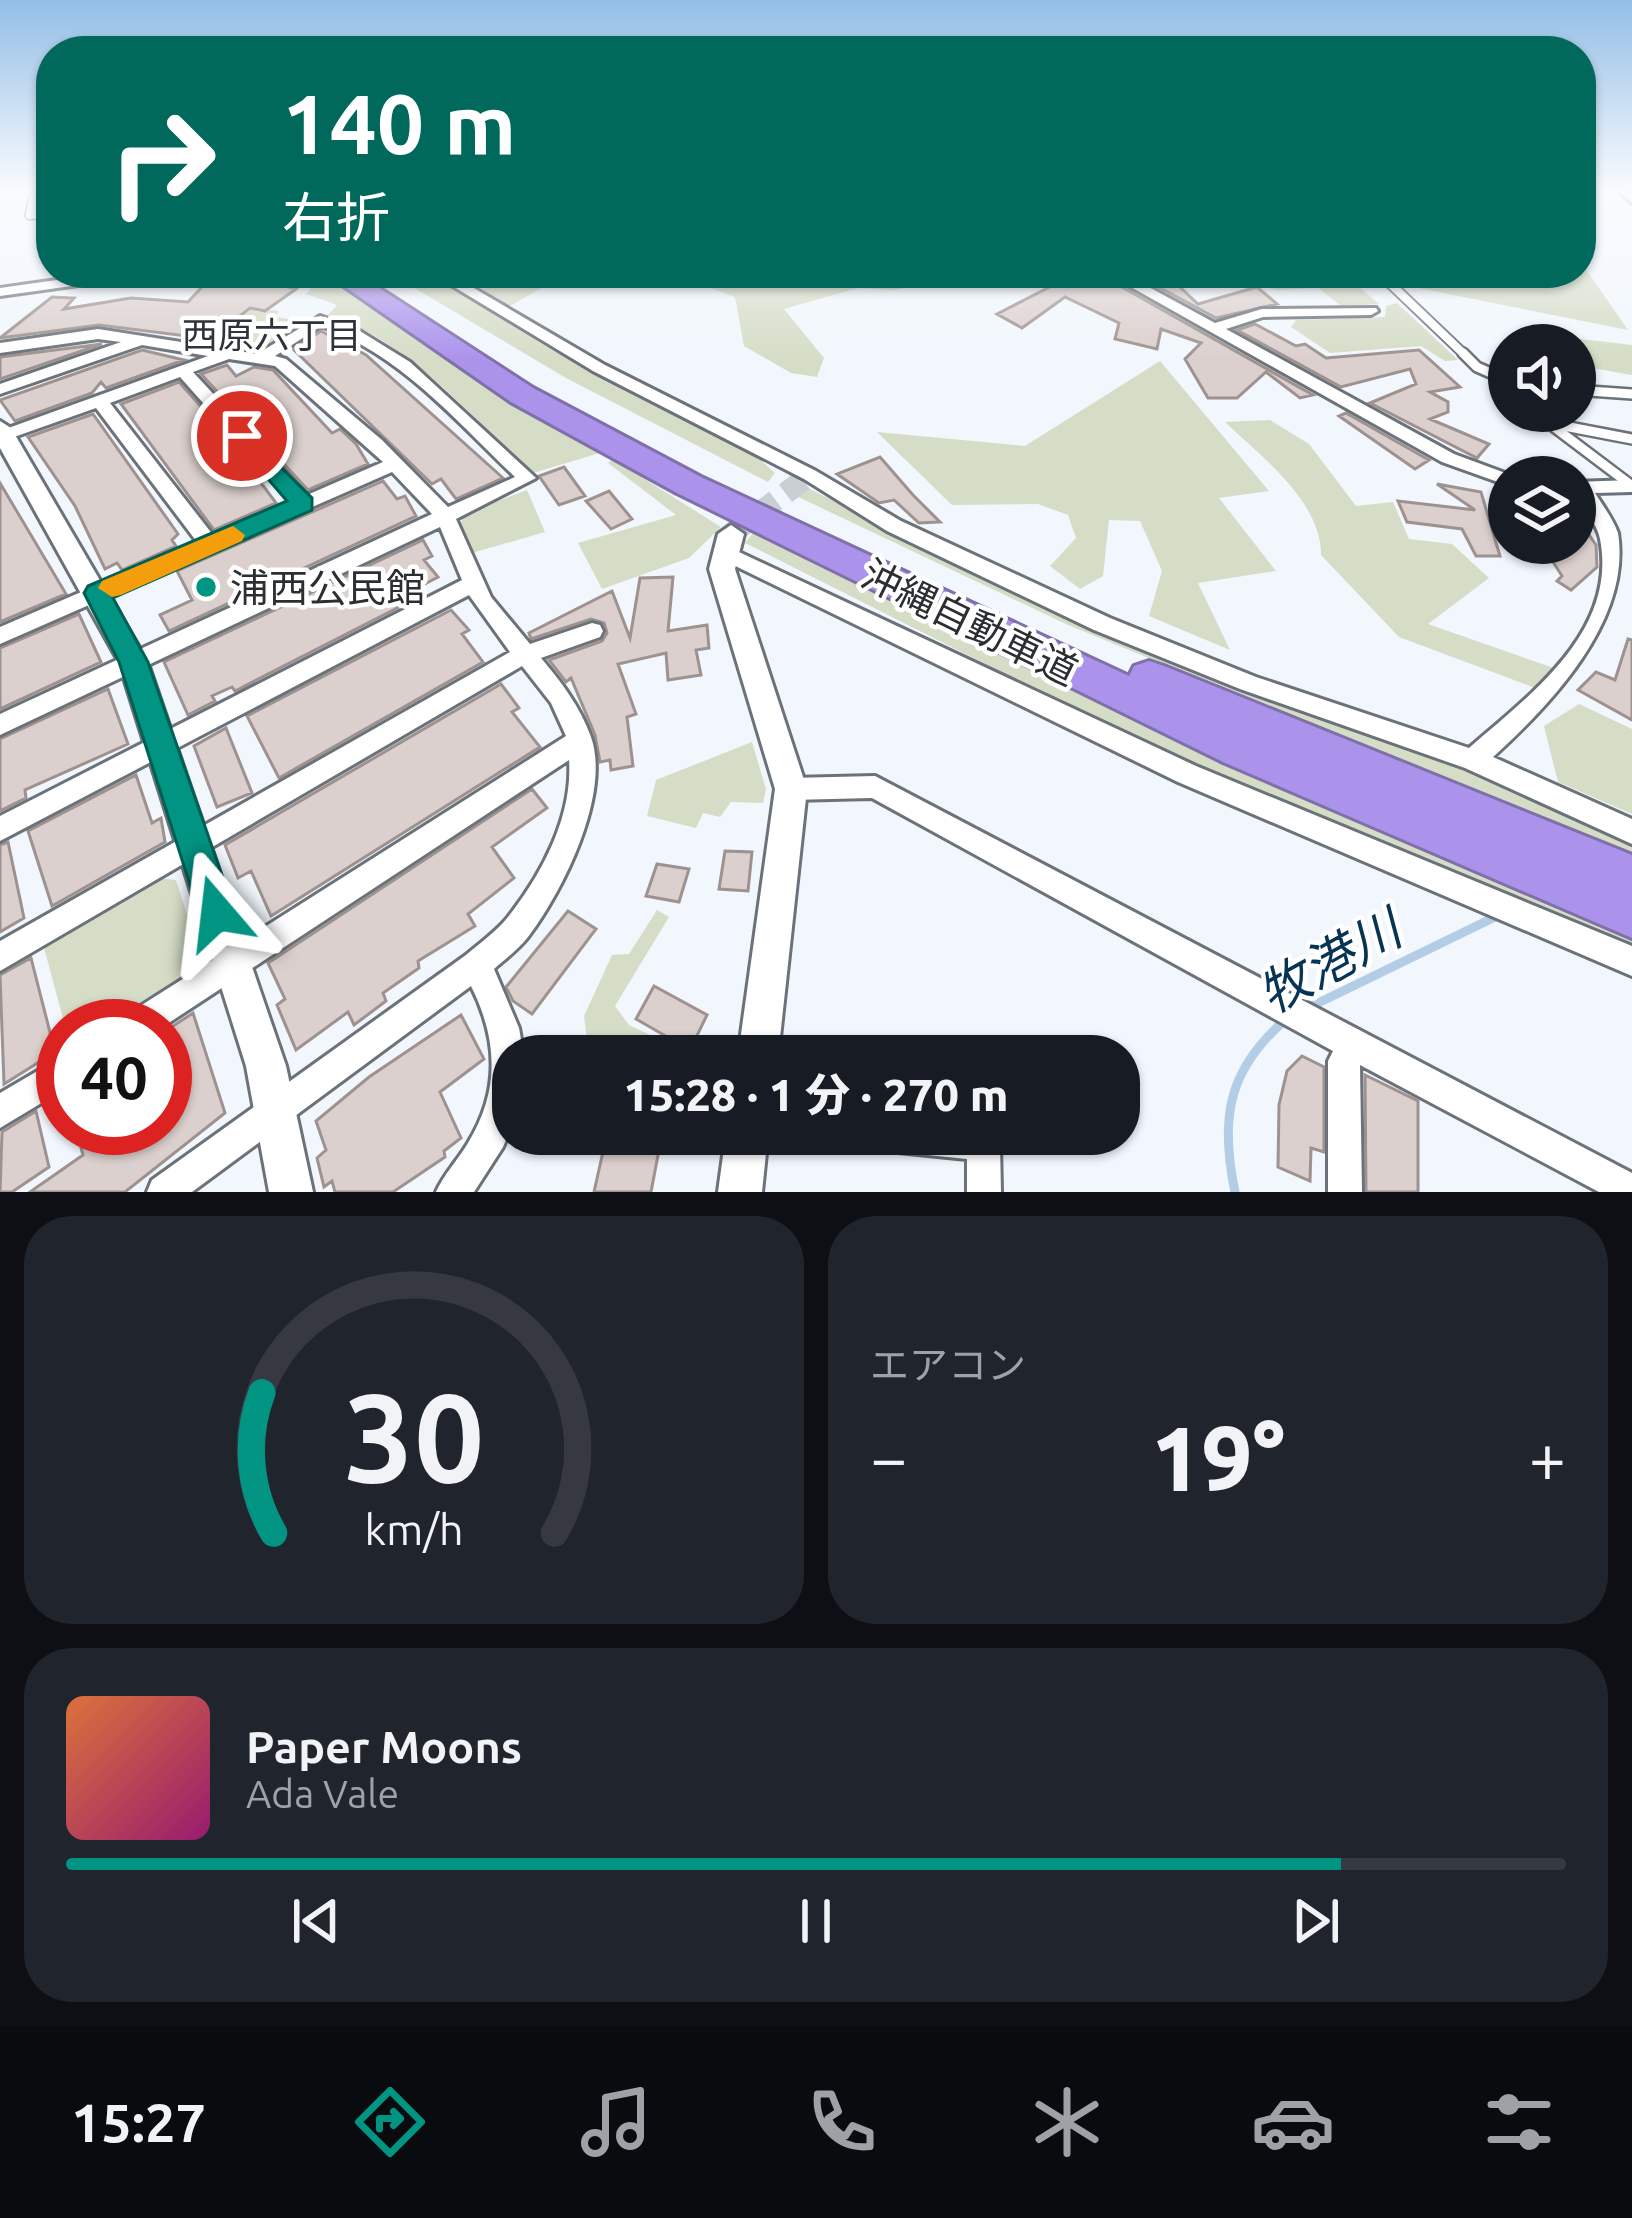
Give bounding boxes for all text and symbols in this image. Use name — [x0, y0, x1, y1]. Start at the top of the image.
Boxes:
text: 140 m — [282, 76, 516, 170]
icon: right — [84, 84, 240, 240]
text: 右折 — [282, 187, 390, 247]
district label: 西原六丁目 — [182, 314, 362, 355]
map controls — [1488, 324, 1596, 564]
button: sound — [1488, 324, 1596, 432]
pin — [191, 385, 293, 487]
icon: arrive — [209, 403, 275, 469]
button: layers — [1488, 456, 1596, 564]
street label: 沖縄自動車道 — [855, 551, 1085, 693]
place label: 浦西公民館 — [230, 566, 425, 609]
marker: 浦西公民館 — [193, 574, 219, 600]
position arrow — [154, 850, 280, 976]
water label: 牧港川 — [1248, 896, 1414, 1023]
speed limit sign: 40 — [36, 999, 192, 1155]
text: 15:28 · 1 分 · 270 m — [624, 1069, 1008, 1120]
text: エアコン — [870, 1343, 1026, 1386]
text: 30 — [344, 1366, 484, 1506]
text: 19° — [1151, 1407, 1285, 1508]
text: − — [870, 1420, 907, 1494]
text: + — [1529, 1420, 1566, 1494]
text: km/h — [364, 1505, 464, 1553]
text: Paper Moons — [246, 1721, 522, 1772]
text: Ada Vale — [246, 1772, 399, 1815]
icon: previous — [283, 1888, 349, 1954]
icon: pause — [783, 1888, 849, 1954]
icon: next — [1283, 1888, 1349, 1954]
icon: directions — [348, 2080, 432, 2164]
icon: music — [574, 2080, 658, 2164]
icon: phone — [800, 2080, 884, 2164]
icon: climate — [1025, 2080, 1109, 2164]
icon: car — [1251, 2080, 1335, 2164]
icon: filters — [1477, 2080, 1561, 2164]
text: 15:27 — [71, 2092, 206, 2152]

